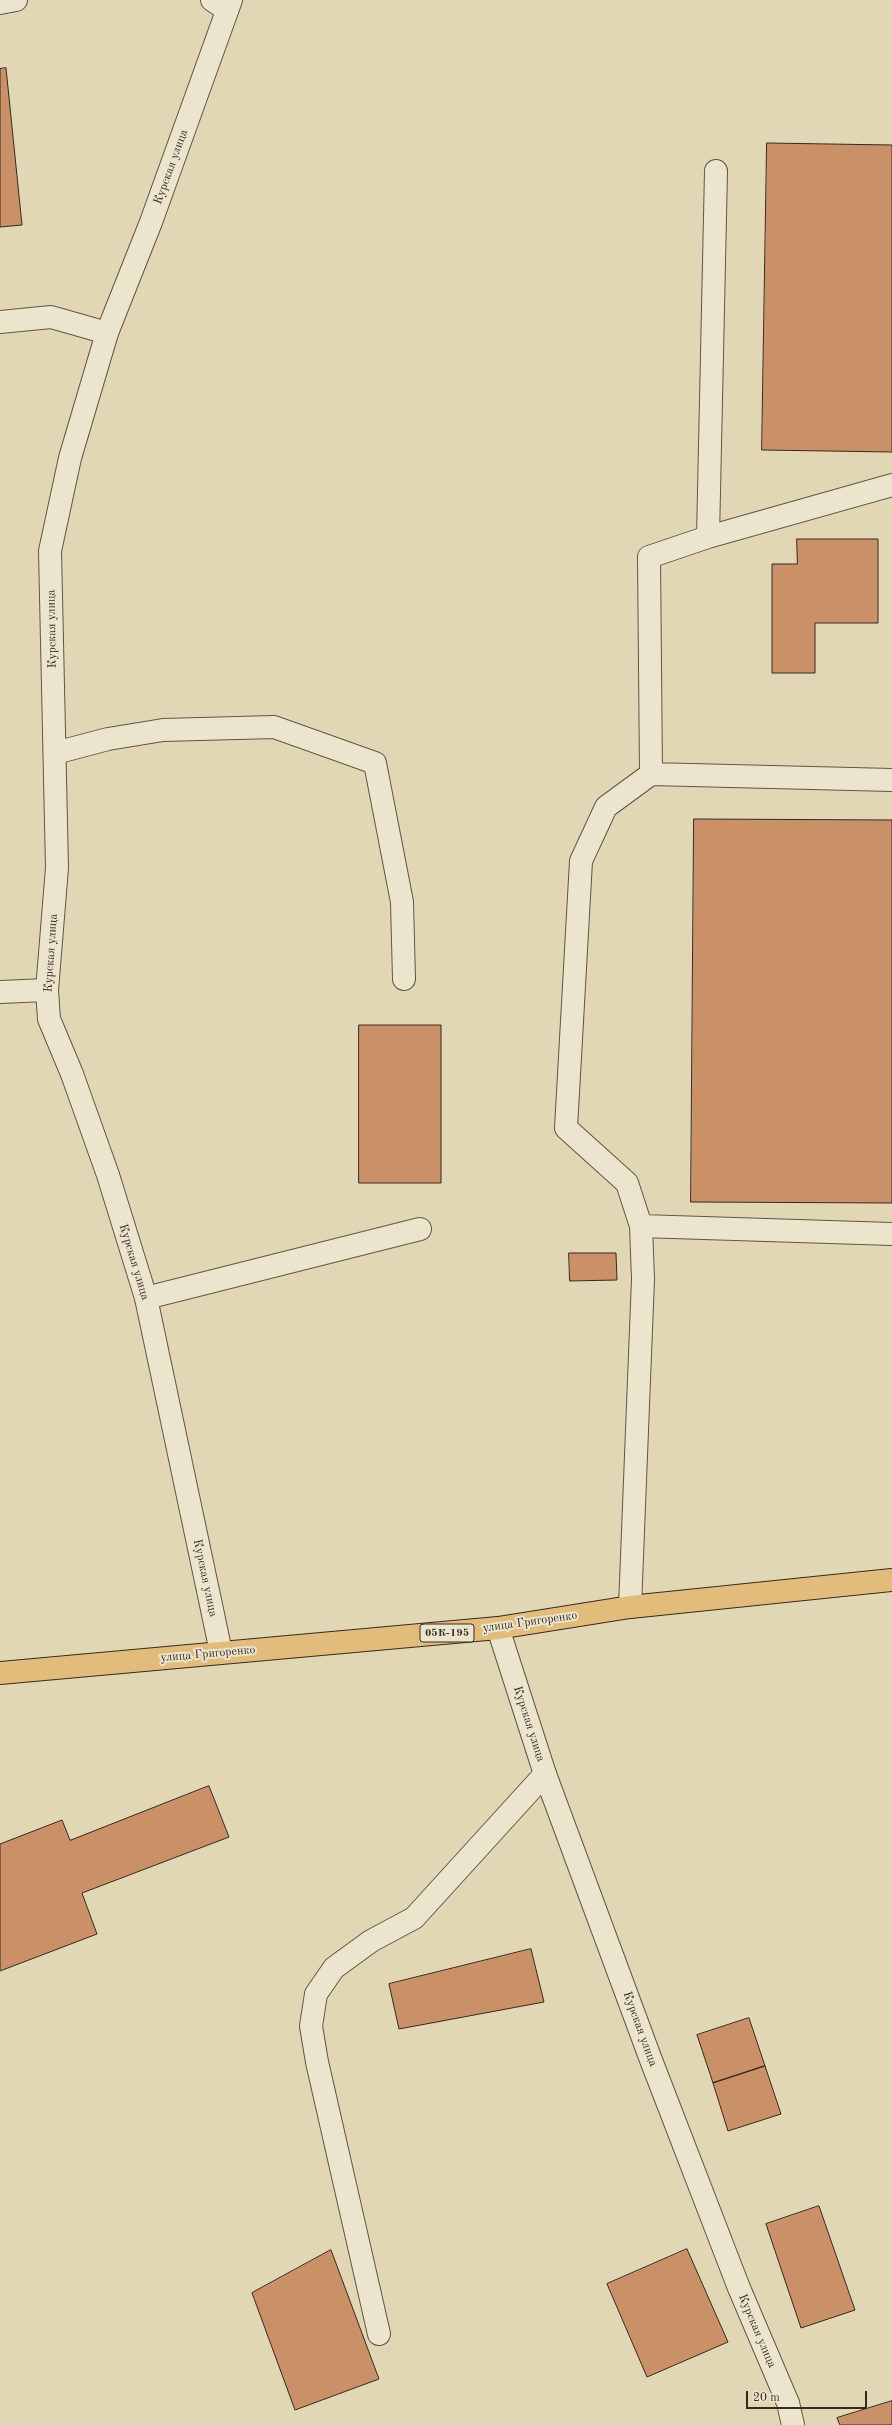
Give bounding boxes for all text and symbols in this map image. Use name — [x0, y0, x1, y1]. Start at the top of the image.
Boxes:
street label: Курская улица — [151, 128, 191, 206]
street label: Курская улица — [44, 589, 60, 669]
street label: Курская улица — [41, 913, 61, 993]
street label: Курская улица — [116, 1222, 152, 1302]
street label: Курская улица — [190, 1538, 220, 1618]
street label: улица Григоренко — [482, 1608, 578, 1636]
road number: 05К-195 — [420, 1624, 474, 1642]
street label: улица Григоренко — [160, 1643, 256, 1665]
street label: Курская улица — [510, 1684, 548, 1764]
street label: Курская улица — [620, 1990, 660, 2068]
street label: Курская улица — [735, 2292, 779, 2370]
scale bar — [748, 2383, 869, 2409]
text: 20 m — [753, 2392, 780, 2404]

